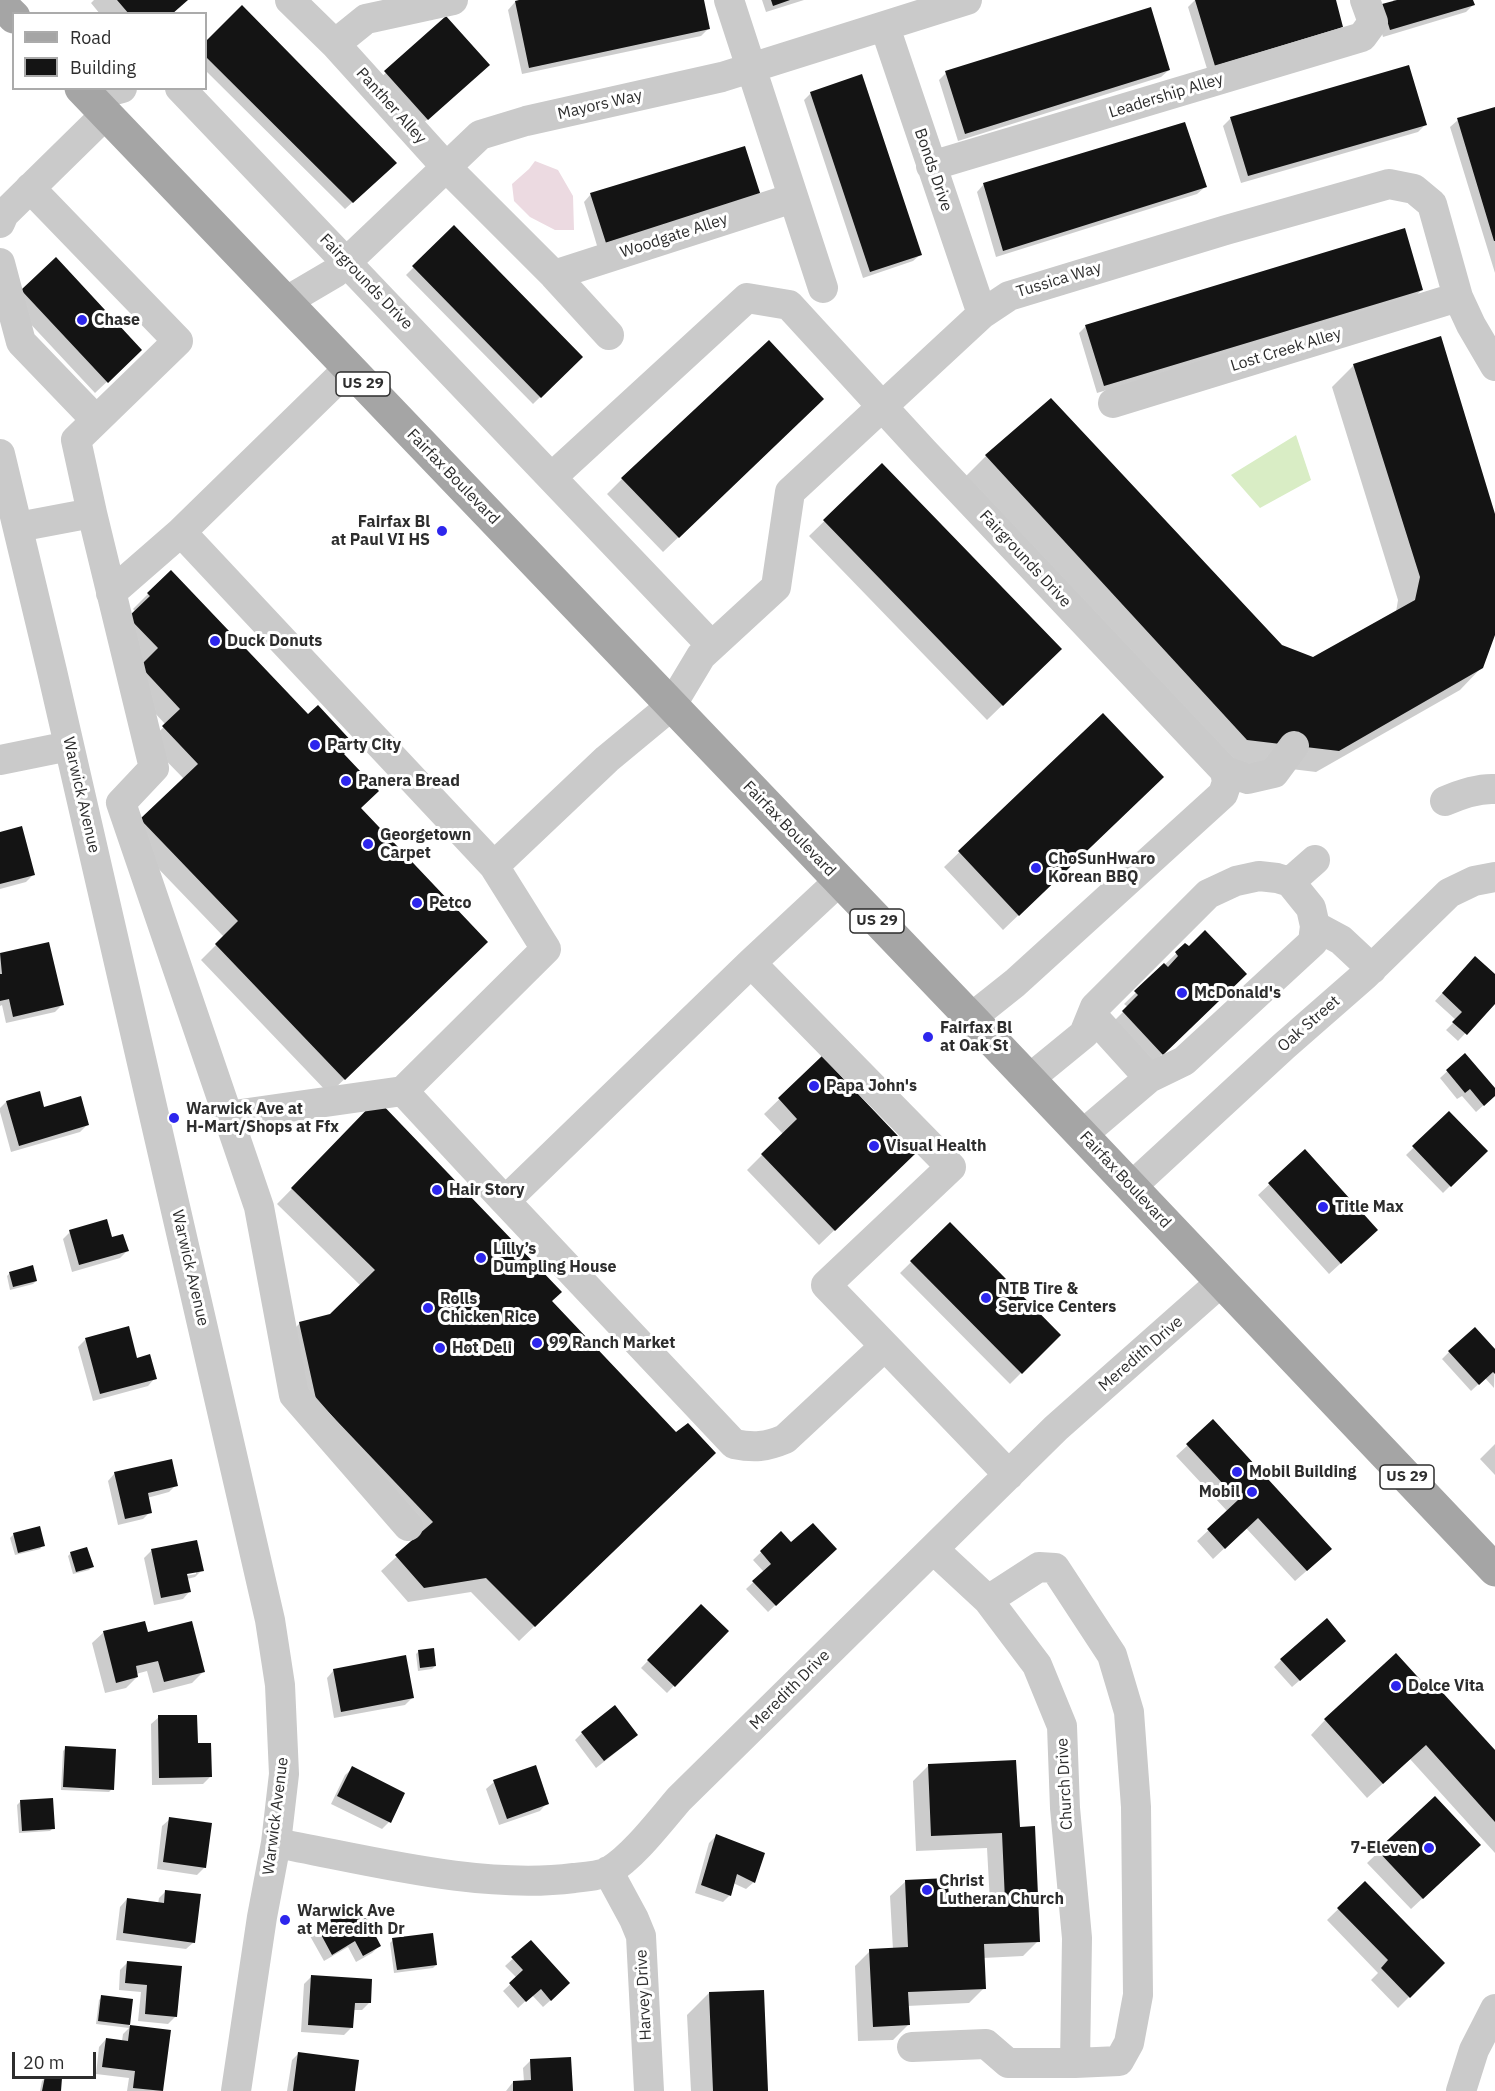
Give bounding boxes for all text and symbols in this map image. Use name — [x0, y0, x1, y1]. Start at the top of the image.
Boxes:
legend — [12, 12, 207, 90]
text: Road — [70, 26, 111, 49]
text: Building — [70, 56, 136, 79]
street label: Panther Alley — [352, 64, 430, 148]
street label: Leadership Alley — [1106, 69, 1226, 123]
street label: Mayors Way — [556, 86, 644, 124]
street label: Bonds Drive — [910, 126, 956, 214]
street label: Woodgate Alley — [618, 210, 730, 262]
street label: Fairgrounds Drive — [315, 230, 417, 334]
street label: Tussica Way — [1014, 258, 1104, 302]
place label: Chase — [94, 310, 140, 330]
marker: Chase — [75, 313, 89, 327]
street label: Lost Creek Alley — [1228, 324, 1344, 376]
road number: US 29 — [336, 372, 390, 396]
street label: Fairfax Boulevard — [403, 425, 503, 529]
street label: Fairgrounds Drive — [975, 506, 1075, 612]
place label: Fairfax Bl at Paul VI HS — [331, 512, 430, 550]
marker: Fairfax Bl at Paul VI HS — [435, 524, 449, 538]
place label: Duck Donuts — [227, 631, 322, 651]
marker: Duck Donuts — [208, 634, 222, 648]
street label: Warwick Avenue — [58, 735, 104, 855]
place label: Party City — [327, 735, 401, 755]
marker: Party City — [308, 738, 322, 752]
place label: Panera Bread — [358, 771, 460, 791]
marker: Panera Bread — [339, 774, 353, 788]
street label: Fairfax Boulevard — [739, 777, 839, 881]
place label: Georgetown Carpet — [380, 825, 471, 863]
marker: Georgetown Carpet — [361, 837, 375, 851]
place label: ChoSunHwaro Korean BBQ — [1048, 849, 1155, 887]
marker: ChoSunHwaro Korean BBQ — [1029, 861, 1043, 875]
place label: Petco — [429, 893, 471, 913]
marker: Petco — [410, 896, 424, 910]
road number: US 29 — [850, 909, 904, 933]
place label: McDonald's — [1194, 983, 1281, 1003]
marker: McDonald's — [1175, 986, 1189, 1000]
street label: Oak Street — [1274, 992, 1344, 1056]
place label: Fairfax Bl at Oak St — [940, 1018, 1012, 1056]
marker: Fairfax Bl at Oak St — [921, 1030, 935, 1044]
place label: Papa John's — [826, 1076, 917, 1096]
marker: Papa John's — [807, 1079, 821, 1093]
place label: Warwick Ave at H-Mart/Shops at Ffx — [186, 1099, 339, 1137]
marker: Warwick Ave at H-Mart/Shops at Ffx — [167, 1111, 181, 1125]
street label: Fairfax Boulevard — [1075, 1128, 1175, 1232]
place label: Visual Health — [886, 1136, 986, 1156]
marker: Visual Health — [867, 1139, 881, 1153]
place label: Hair Story — [449, 1180, 525, 1200]
marker: Hair Story — [430, 1183, 444, 1197]
place label: Title Max — [1335, 1197, 1404, 1217]
marker: Title Max — [1316, 1200, 1330, 1214]
street label: Warwick Avenue — [167, 1208, 213, 1328]
place label: Lilly’s Dumpling House — [493, 1239, 616, 1277]
marker: Lilly’s Dumpling House — [474, 1251, 488, 1265]
place label: NTB Tire & Service Centers — [998, 1279, 1116, 1317]
place label: Rolls Chicken Rice — [440, 1289, 536, 1327]
marker: NTB Tire & Service Centers — [979, 1291, 993, 1305]
marker: Rolls Chicken Rice — [421, 1301, 435, 1315]
street label: Meredith Drive — [1095, 1312, 1187, 1396]
place label: 99 Ranch Market — [549, 1333, 675, 1353]
marker: 99 Ranch Market — [530, 1336, 544, 1350]
place label: Hot Deli — [452, 1338, 512, 1358]
marker: Hot Deli — [433, 1341, 447, 1355]
place label: Mobil Building — [1249, 1462, 1356, 1482]
marker: Mobil Building — [1230, 1465, 1244, 1479]
road number: US 29 — [1380, 1465, 1434, 1489]
place label: Mobil — [1199, 1482, 1240, 1502]
marker: Mobil — [1245, 1485, 1259, 1499]
street label: Meredith Drive — [746, 1646, 834, 1734]
place label: Dolce Vita — [1408, 1676, 1484, 1696]
marker: Dolce Vita — [1389, 1679, 1403, 1693]
street label: Church Drive — [1053, 1738, 1077, 1830]
street label: Warwick Avenue — [259, 1756, 293, 1876]
place label: 7-Eleven — [1351, 1838, 1417, 1858]
marker: 7-Eleven — [1422, 1841, 1436, 1855]
place label: Christ Lutheran Church — [939, 1871, 1064, 1909]
marker: Christ Lutheran Church — [920, 1883, 934, 1897]
place label: Warwick Ave at Meredith Dr — [297, 1901, 405, 1939]
marker: Warwick Ave at Meredith Dr — [278, 1913, 292, 1927]
street label: Harvey Drive — [632, 1949, 656, 2041]
scale bar — [15, 2040, 99, 2078]
text: 20 m — [23, 2051, 65, 2074]

